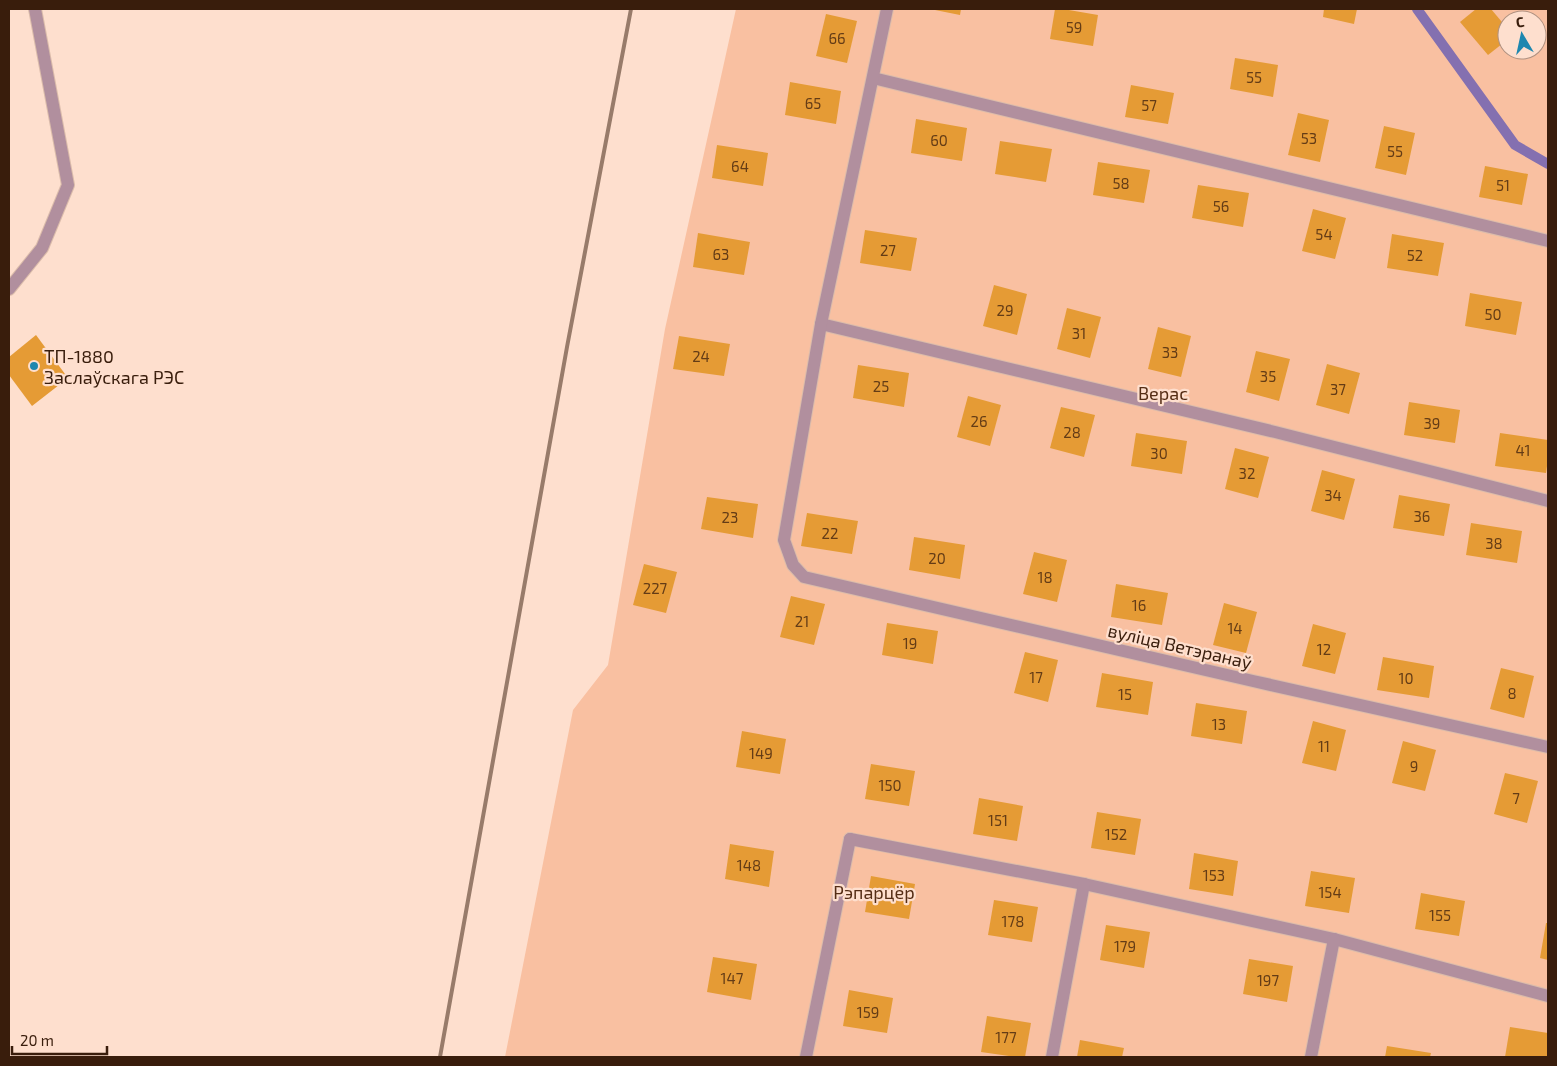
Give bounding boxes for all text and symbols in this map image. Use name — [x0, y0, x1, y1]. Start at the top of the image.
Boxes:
north arrow — [1497, 10, 1547, 60]
text: С — [1514, 13, 1525, 31]
house number: 59 — [1066, 18, 1082, 36]
house number: 66 — [828, 29, 846, 47]
house number: 55 — [1246, 68, 1262, 86]
house number: 65 — [805, 94, 821, 112]
house number: 57 — [1141, 96, 1157, 114]
house number: 53 — [1301, 129, 1317, 147]
house number: 60 — [930, 131, 948, 149]
house number: 55 — [1387, 142, 1403, 160]
house number: 64 — [731, 157, 749, 175]
house number: 58 — [1112, 174, 1130, 192]
house number: 51 — [1496, 176, 1510, 194]
house number: 56 — [1213, 197, 1229, 215]
house number: 54 — [1315, 225, 1333, 243]
house number: 27 — [880, 241, 896, 259]
house number: 63 — [713, 245, 729, 263]
house number: 52 — [1407, 246, 1423, 264]
house number: 29 — [996, 301, 1014, 319]
house number: 50 — [1484, 305, 1502, 323]
house number: 31 — [1072, 324, 1086, 342]
house number: 33 — [1162, 343, 1178, 361]
place label: ТП-1880 Заслаўскага РЭС — [44, 345, 184, 388]
house number: 24 — [692, 347, 710, 365]
marker: ТП-1880 Заслаўскага РЭС — [28, 360, 40, 372]
house number: 35 — [1260, 367, 1276, 385]
house number: 25 — [873, 377, 889, 395]
house number: 37 — [1330, 380, 1346, 398]
park label: Верас — [1138, 382, 1188, 404]
house number: 26 — [970, 412, 988, 430]
house number: 39 — [1424, 414, 1440, 432]
house number: 28 — [1063, 423, 1081, 441]
house number: 41 — [1515, 441, 1531, 459]
house number: 30 — [1150, 444, 1168, 462]
house number: 32 — [1239, 464, 1255, 482]
house number: 34 — [1324, 486, 1342, 504]
house number: 36 — [1414, 507, 1430, 525]
house number: 23 — [722, 508, 738, 526]
house number: 22 — [822, 524, 838, 542]
house number: 38 — [1485, 534, 1503, 552]
house number: 20 — [928, 549, 946, 567]
house number: 18 — [1037, 568, 1053, 586]
house number: 227 — [643, 579, 668, 597]
house number: 16 — [1132, 596, 1146, 614]
house number: 21 — [795, 612, 809, 630]
street label: вуліца Ветэранаў — [1106, 619, 1254, 673]
house number: 14 — [1227, 619, 1243, 637]
house number: 19 — [903, 634, 917, 652]
house number: 12 — [1317, 640, 1331, 658]
house number: 17 — [1029, 668, 1043, 686]
house number: 10 — [1398, 669, 1414, 687]
house number: 8 — [1507, 684, 1517, 702]
house number: 15 — [1118, 685, 1132, 703]
house number: 13 — [1212, 715, 1226, 733]
house number: 11 — [1318, 737, 1330, 755]
house number: 149 — [749, 744, 773, 762]
house number: 9 — [1410, 757, 1418, 775]
house number: 150 — [878, 776, 902, 794]
house number: 7 — [1512, 789, 1520, 807]
house number: 151 — [988, 811, 1008, 829]
house number: 152 — [1105, 825, 1127, 843]
house number: 148 — [737, 856, 761, 874]
house number: 153 — [1203, 866, 1225, 884]
park label: Рэпарцёр — [833, 881, 915, 903]
house number: 154 — [1318, 883, 1342, 901]
house number: 155 — [1429, 906, 1451, 924]
house number: 178 — [1002, 912, 1024, 930]
house number: 179 — [1114, 937, 1136, 955]
house number: 147 — [721, 969, 744, 987]
house number: 197 — [1257, 971, 1279, 989]
house number: 159 — [857, 1003, 879, 1021]
scale bar — [12, 1024, 108, 1056]
house number: 177 — [995, 1028, 1017, 1046]
text: 20 m — [20, 1031, 54, 1049]

